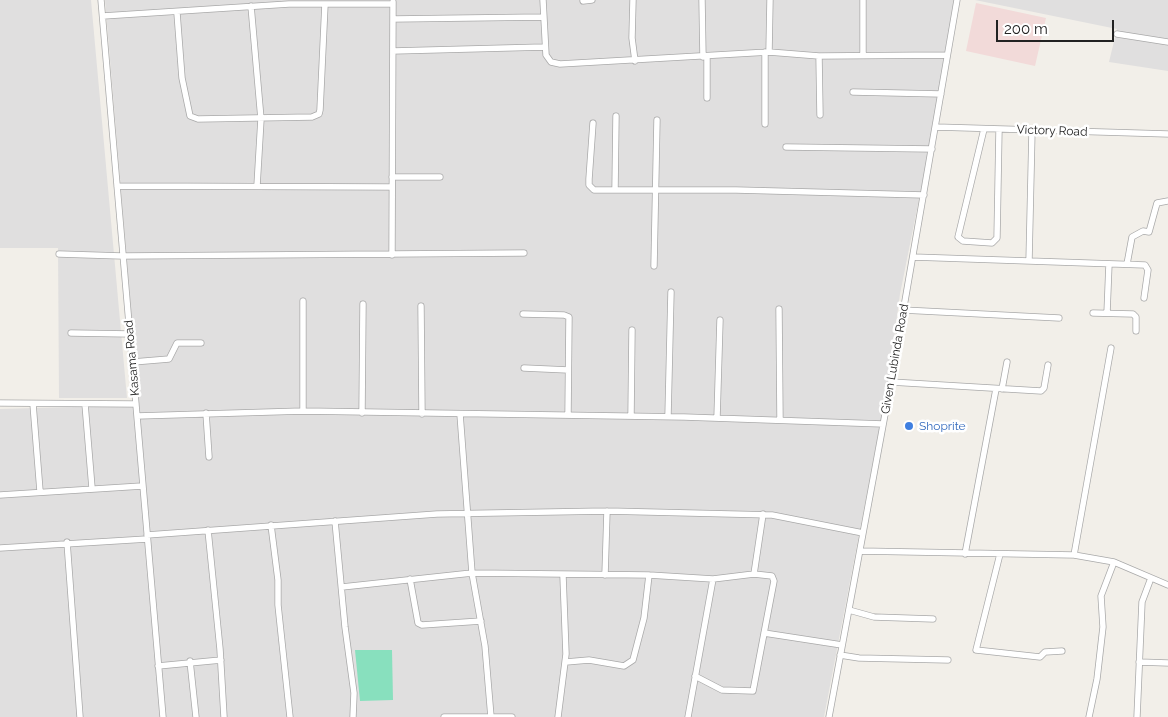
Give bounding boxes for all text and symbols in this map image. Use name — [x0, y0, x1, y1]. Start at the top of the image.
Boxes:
scale bar — [998, 10, 1116, 42]
text: 200 m — [1004, 20, 1048, 38]
street label: Victory Road — [1016, 123, 1088, 139]
street label: Given Lubinda Road — [878, 303, 912, 415]
street label: Kasama Road — [122, 320, 142, 396]
place label: Shoprite — [919, 419, 966, 433]
marker: Shoprite — [903, 420, 915, 432]

